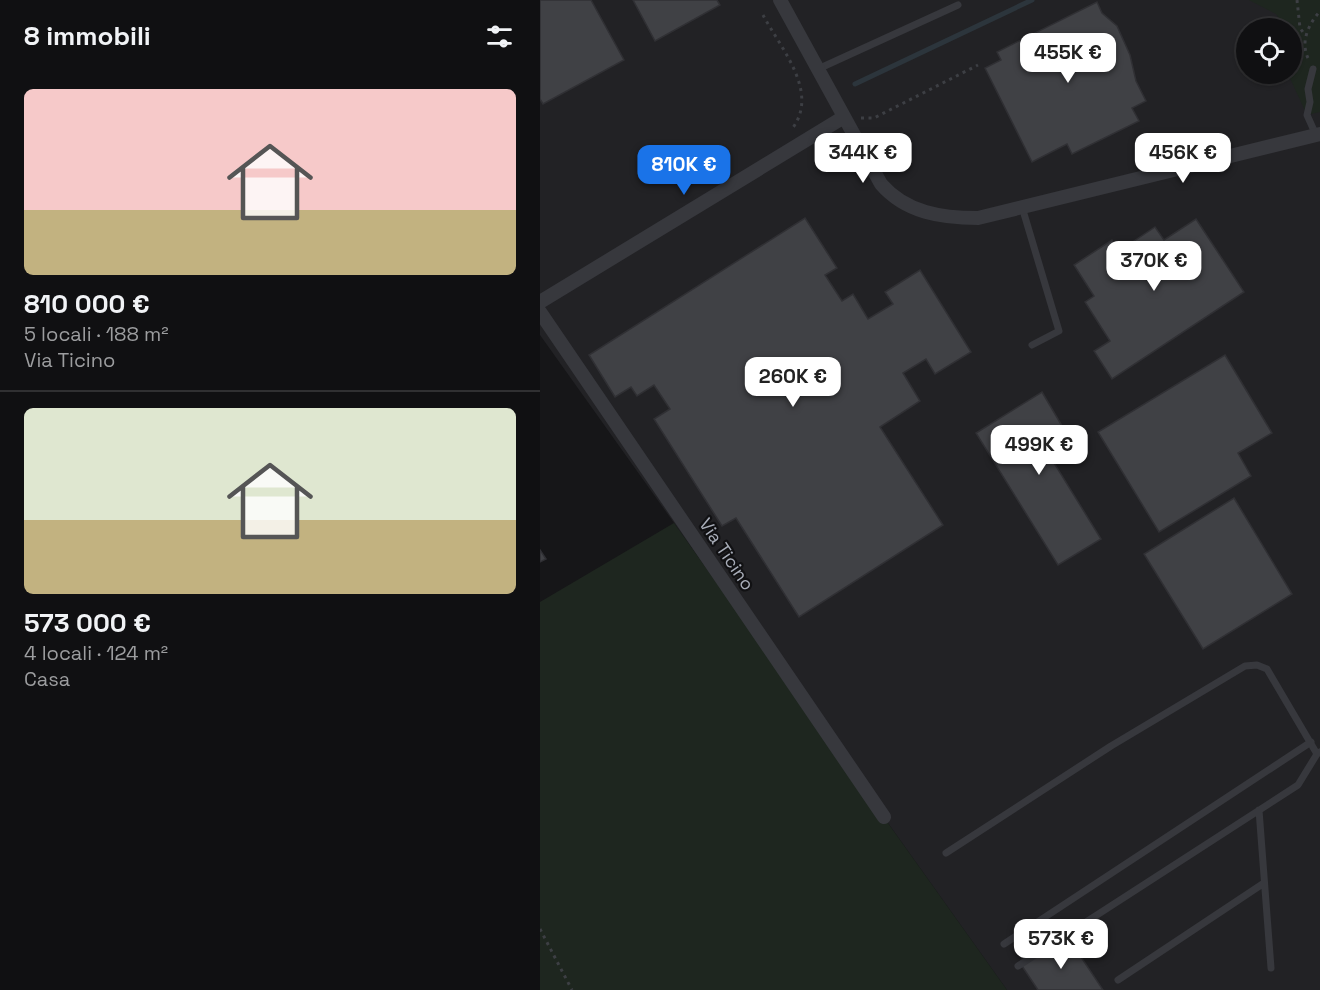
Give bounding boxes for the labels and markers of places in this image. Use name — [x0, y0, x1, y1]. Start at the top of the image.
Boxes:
pin: 455K € — [1019, 33, 1117, 84]
pin: 344K € — [814, 133, 912, 184]
pin: 456K € — [1134, 133, 1232, 184]
pin: 810K € — [635, 145, 733, 196]
pin: 370K € — [1105, 241, 1203, 292]
pin: 260K € — [744, 357, 842, 408]
pin: 499K € — [990, 425, 1088, 476]
pin: 573K € — [1012, 919, 1110, 970]

